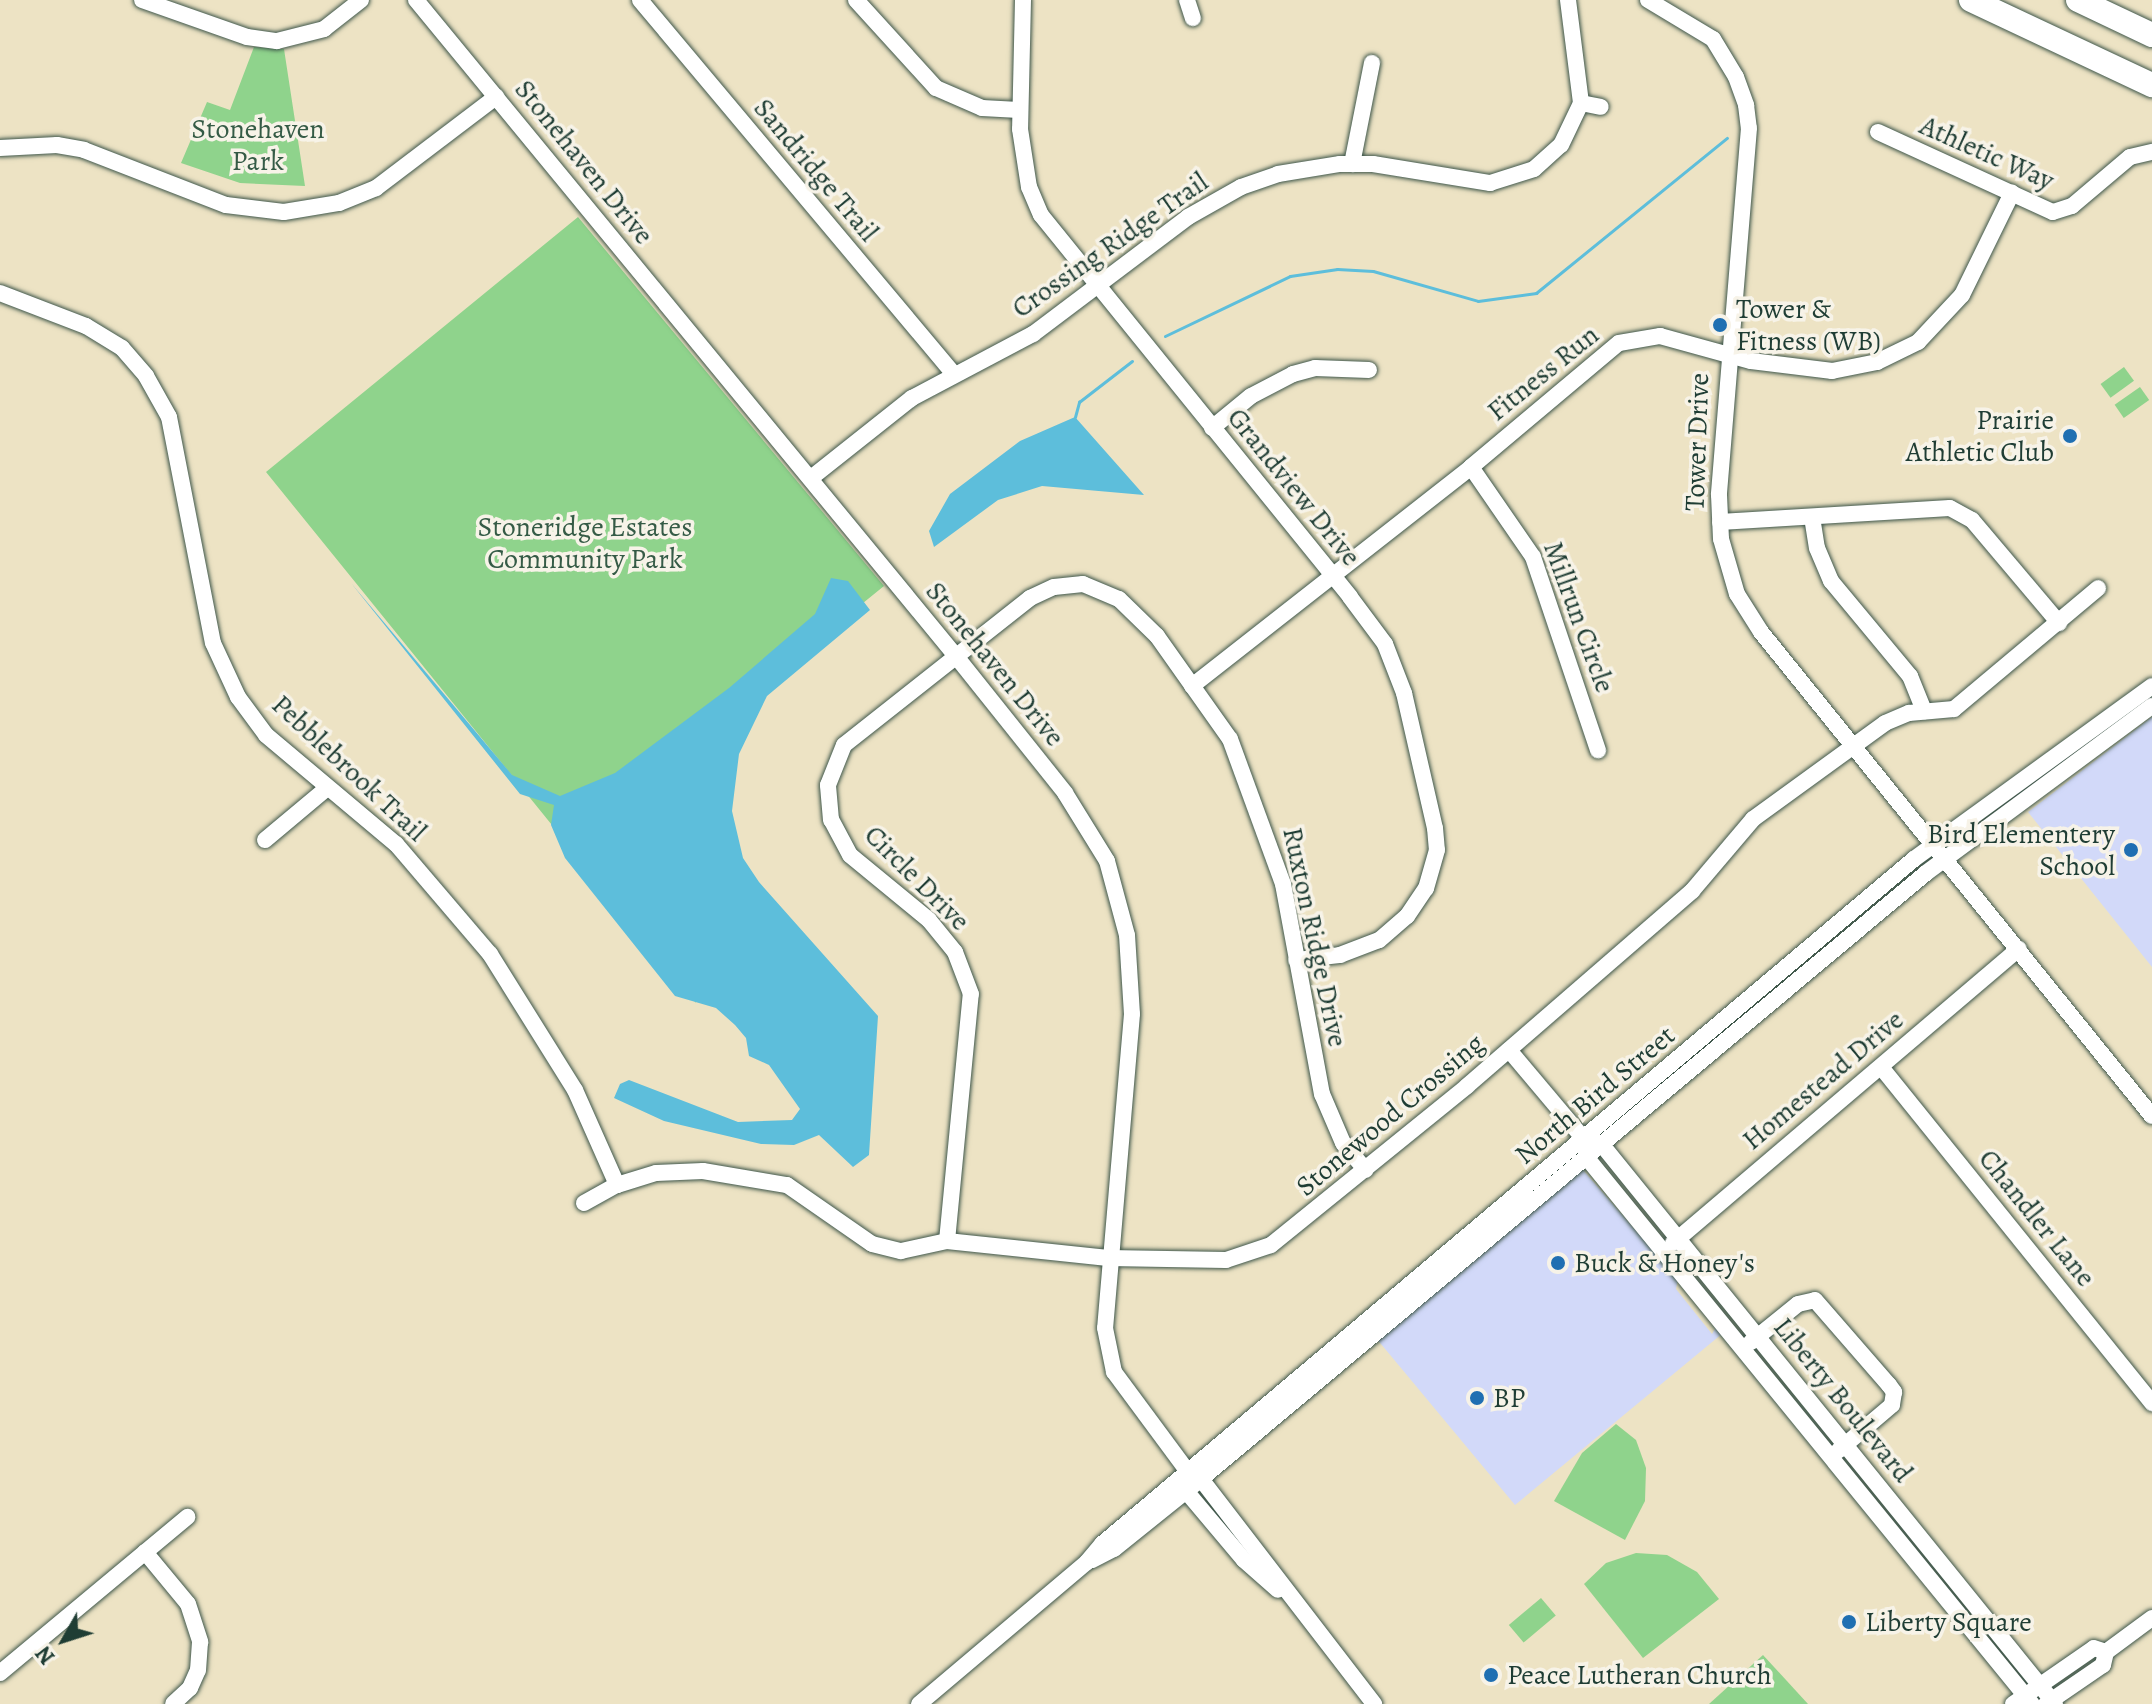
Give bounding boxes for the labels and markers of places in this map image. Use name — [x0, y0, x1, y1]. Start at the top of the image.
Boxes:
place label: Tower & Fitness (WB) — [1736, 292, 1881, 358]
marker: Tower & Fitness (WB) — [1711, 316, 1729, 334]
place label: Prairie Athletic Club — [1906, 403, 2054, 469]
marker: Prairie Athletic Club — [2061, 427, 2079, 445]
place label: Bird Elementery School — [1927, 817, 2115, 883]
marker: Bird Elementery School — [2122, 841, 2140, 859]
place label: Buck & Honey's — [1574, 1246, 1755, 1280]
marker: Buck & Honey's — [1549, 1254, 1567, 1272]
place label: BP — [1493, 1381, 1525, 1415]
marker: BP — [1468, 1389, 1486, 1407]
place label: Liberty Square — [1865, 1605, 2032, 1639]
marker: Liberty Square — [1840, 1613, 1858, 1631]
place label: Peace Lutheran Church — [1507, 1658, 1772, 1692]
marker: Peace Lutheran Church — [1482, 1666, 1500, 1684]

